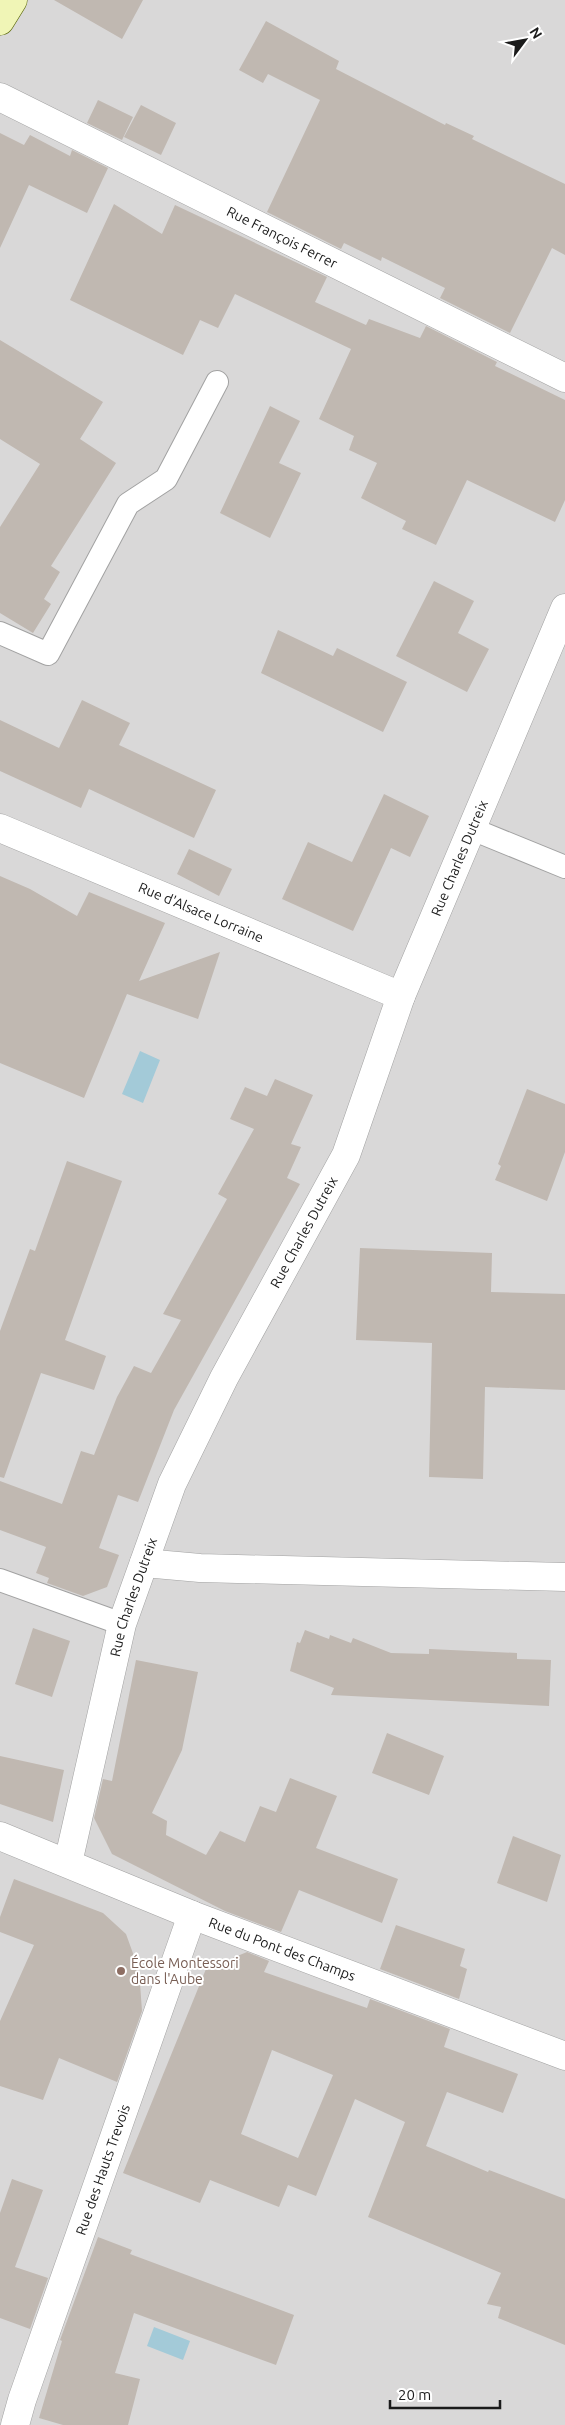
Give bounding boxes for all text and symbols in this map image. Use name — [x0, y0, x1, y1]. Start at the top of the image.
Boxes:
north arrow — [500, 15, 550, 65]
text: N — [526, 24, 546, 42]
street label: Rue François Ferrer — [224, 203, 341, 272]
street label: Rue Charles Dutreix — [428, 798, 491, 918]
street label: Rue d'Alsace Lorraine — [136, 879, 266, 946]
street label: Rue Charles Dutreix — [267, 1174, 341, 1291]
street label: Rue Charles Dutreix — [107, 1535, 160, 1658]
street label: Rue du Pont des Champs — [207, 1914, 358, 1984]
place label: École Montessori dans l'Aube — [131, 1954, 239, 1987]
marker: École Montessori dans l'Aube — [115, 1965, 127, 1977]
street label: Rue des Hauts Trevois — [72, 2102, 133, 2237]
scale bar — [390, 2378, 500, 2410]
text: 20 m — [398, 2386, 431, 2403]

